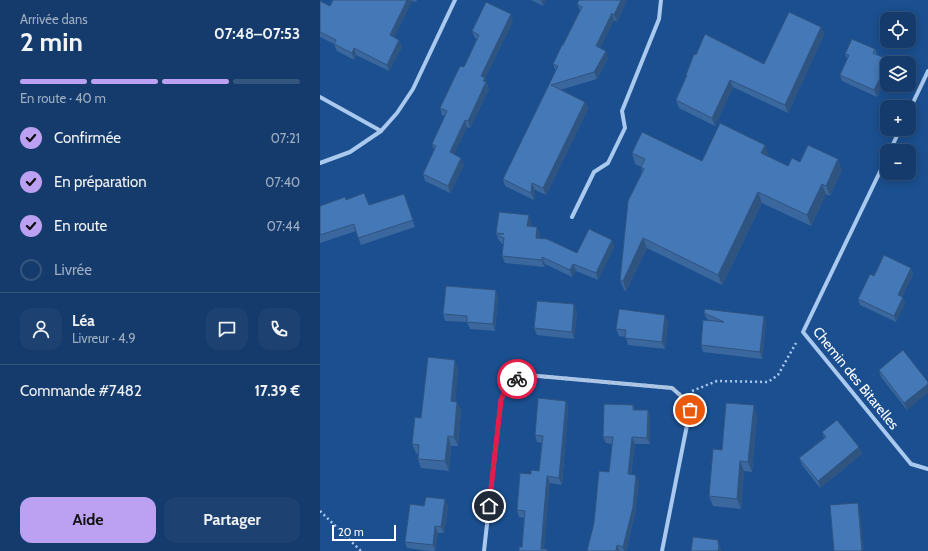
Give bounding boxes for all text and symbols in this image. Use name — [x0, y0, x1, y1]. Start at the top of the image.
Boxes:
text: Arrivée dans — [20, 11, 88, 27]
map controls — [880, 12, 916, 180]
button: locate — [880, 12, 916, 48]
text: 07:48–07:53 — [214, 25, 300, 43]
text: 2 min — [20, 26, 83, 58]
button: layers — [880, 56, 916, 92]
text: En route · 40 m — [20, 90, 106, 106]
button: + — [880, 100, 916, 136]
icon: check — [20, 127, 42, 149]
text: Confirmée — [54, 129, 121, 147]
text: 07:21 — [271, 130, 300, 146]
button: − — [880, 144, 916, 180]
icon: check — [20, 171, 42, 193]
text: En préparation — [54, 173, 147, 191]
text: 07:40 — [265, 174, 300, 190]
icon: check — [20, 215, 42, 237]
text: En route — [54, 217, 107, 235]
text: 07:44 — [267, 218, 300, 234]
text: Livrée — [54, 261, 92, 279]
button: person — [20, 308, 62, 350]
button: chat — [206, 308, 248, 350]
button: phone — [258, 308, 300, 350]
text: Léa — [72, 312, 95, 330]
street label: Chemin des Bitarelles — [809, 323, 903, 433]
text: Livreur · 4.9 — [72, 330, 136, 346]
courier — [497, 359, 537, 399]
icon: bike — [506, 368, 528, 390]
text: Commande #7482 — [20, 382, 142, 400]
text: 17.39 € — [255, 382, 300, 400]
pin — [673, 393, 707, 427]
icon: bag — [679, 399, 701, 421]
pin — [472, 489, 506, 523]
icon: home — [478, 495, 500, 517]
button: Aide — [20, 497, 156, 543]
button: Partager — [164, 497, 300, 543]
scale bar — [332, 523, 396, 542]
text: 20 m — [338, 525, 364, 539]

